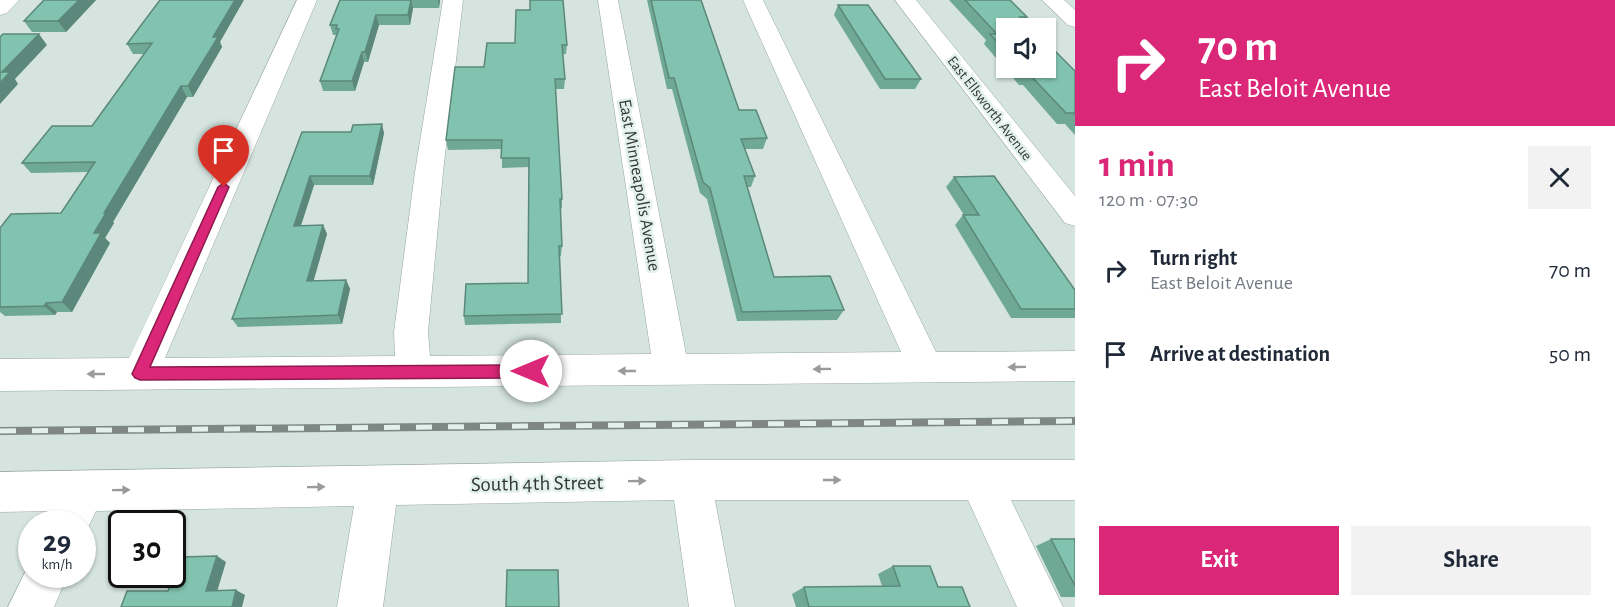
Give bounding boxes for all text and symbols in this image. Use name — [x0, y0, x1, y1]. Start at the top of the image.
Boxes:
map controls — [996, 18, 1056, 78]
button: sound — [996, 18, 1056, 78]
icon: right — [1099, 24, 1177, 102]
text: 70 m — [1198, 26, 1278, 68]
street label: East Ellsworth Avenue — [944, 53, 1035, 163]
text: East Beloit Avenue — [1198, 75, 1391, 102]
street label: East Minneapolis Avenue — [615, 98, 663, 273]
pin — [198, 125, 249, 187]
icon: arrive — [207, 134, 240, 167]
button: close — [1528, 146, 1591, 209]
text: 1 min — [1099, 147, 1175, 183]
text: 120 m · 07:30 — [1099, 190, 1198, 210]
text: Turn right — [1150, 247, 1237, 269]
icon: right — [1099, 254, 1132, 287]
text: 70 m — [1549, 259, 1591, 281]
text: East Beloit Avenue — [1150, 273, 1293, 293]
icon: arrive — [1099, 338, 1132, 371]
position arrow — [499, 339, 563, 403]
text: Arrive at destination — [1150, 343, 1330, 365]
text: 50 m — [1549, 343, 1591, 365]
one-way arrow — [1007, 362, 1026, 372]
one-way arrow — [812, 364, 831, 374]
one-way arrow — [617, 366, 636, 376]
one-way arrow — [86, 369, 105, 379]
street label: South 4th Street — [471, 472, 604, 495]
one-way arrow — [823, 475, 842, 485]
one-way arrow — [628, 476, 647, 486]
one-way arrow — [307, 482, 326, 492]
one-way arrow — [112, 485, 131, 495]
speed limit sign: 30 — [108, 510, 186, 588]
button: Exit — [1099, 526, 1339, 595]
button: Share — [1351, 526, 1591, 595]
text: 29 — [43, 527, 71, 557]
text: km/h — [42, 557, 72, 572]

